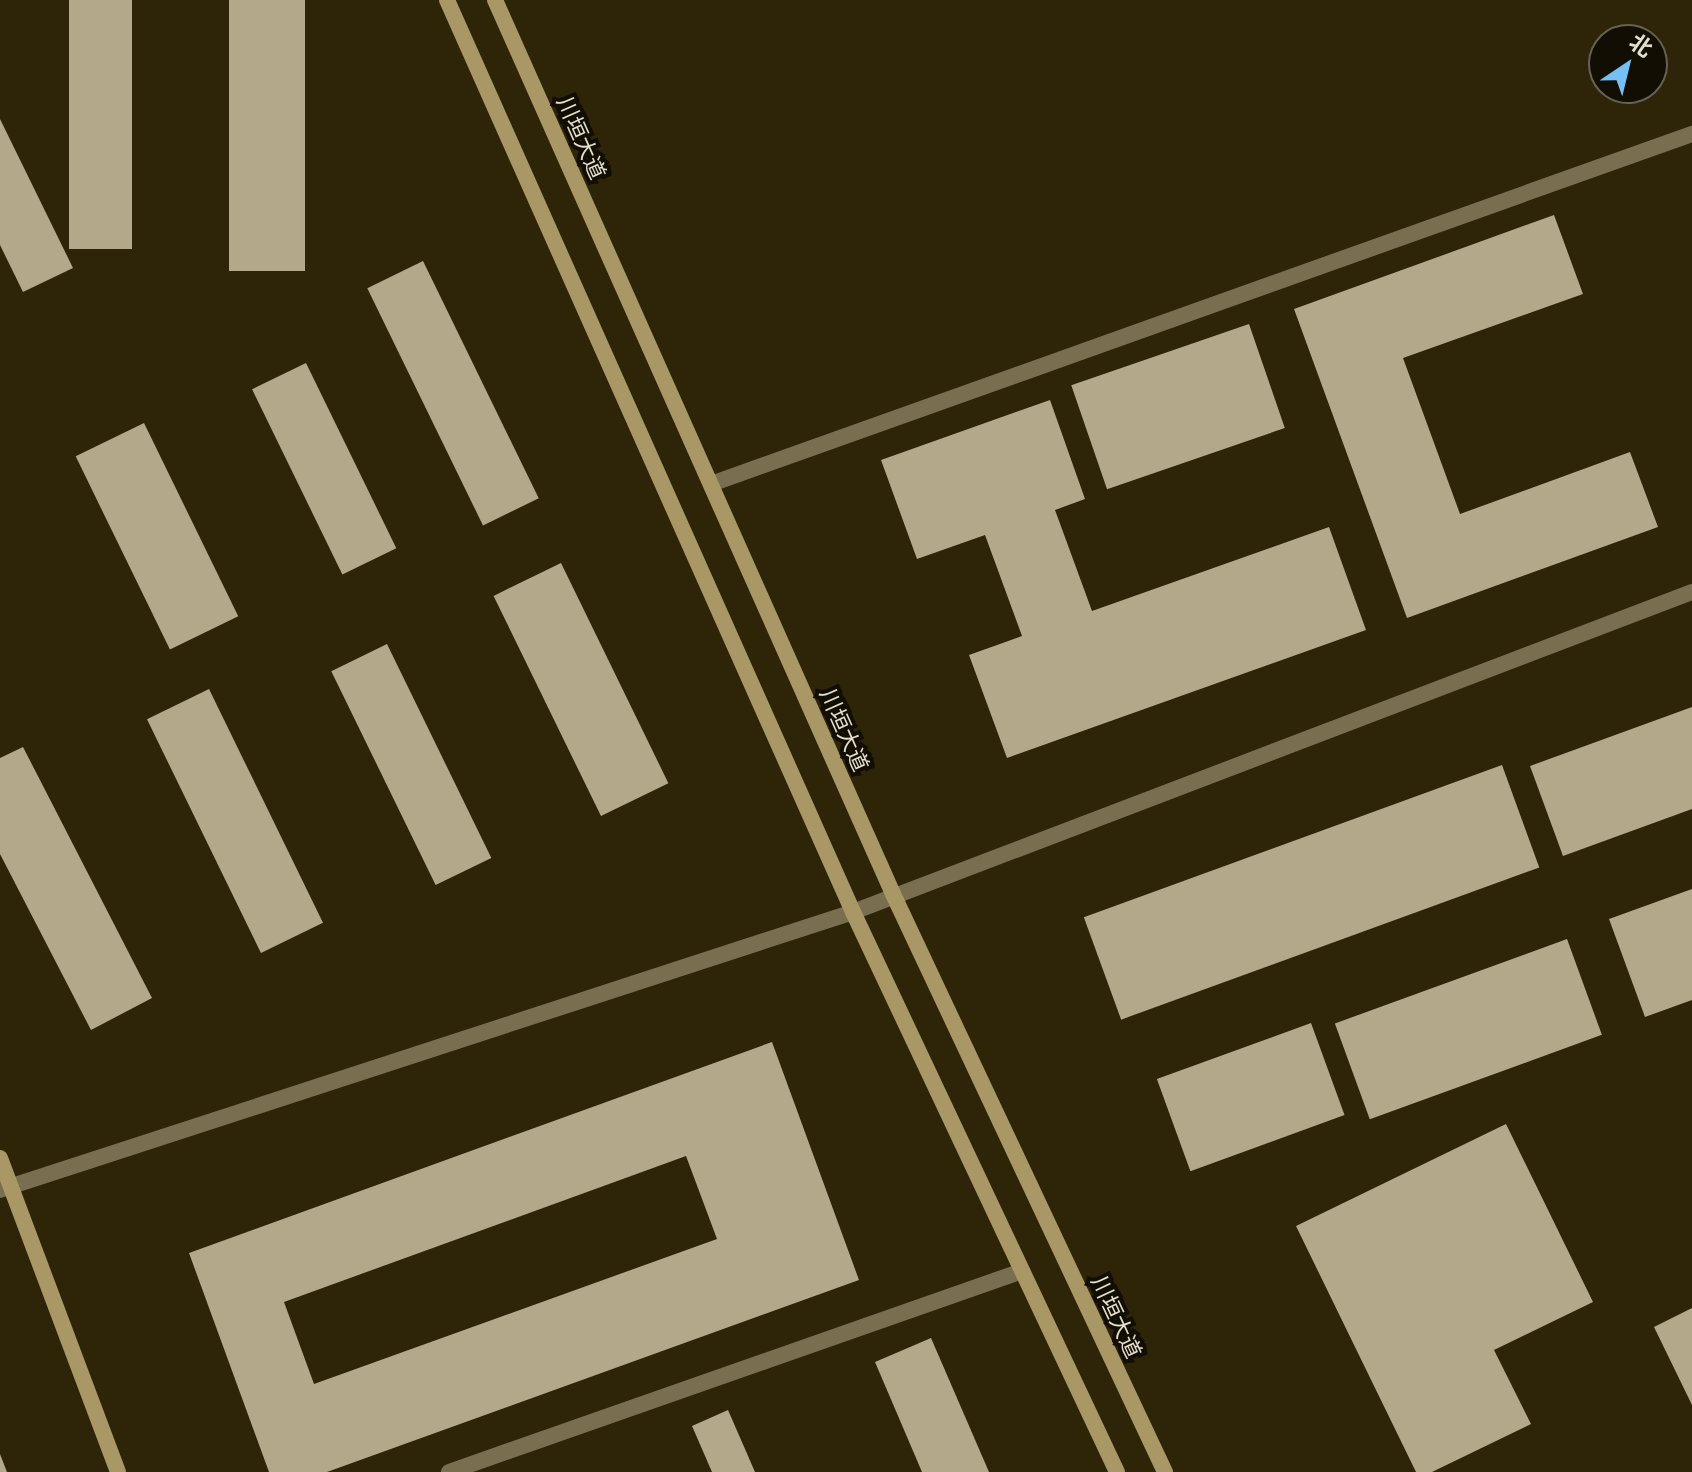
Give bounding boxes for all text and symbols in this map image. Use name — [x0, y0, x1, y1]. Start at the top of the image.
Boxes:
north arrow — [1588, 24, 1668, 104]
text: 北 — [1624, 28, 1658, 63]
street label: 川垣大道 — [551, 92, 611, 184]
street label: 川垣大道 — [814, 684, 874, 776]
street label: 川垣大道 — [1085, 1272, 1147, 1362]

